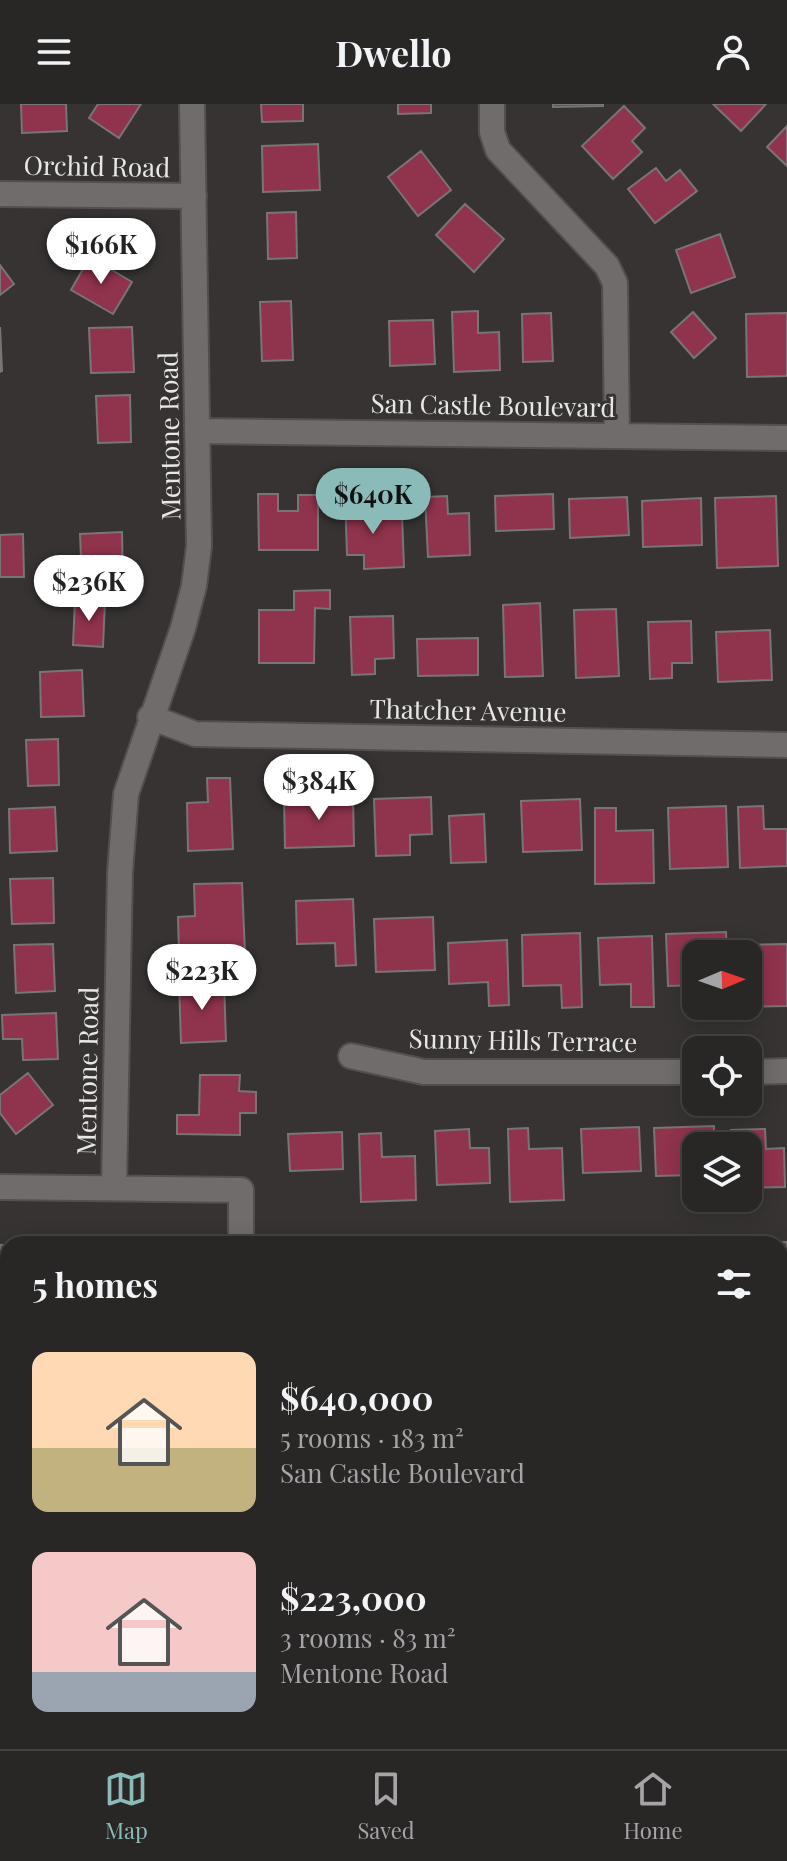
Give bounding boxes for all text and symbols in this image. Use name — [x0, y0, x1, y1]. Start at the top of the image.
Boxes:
text: Dwello — [335, 28, 452, 76]
icon: menu — [32, 30, 76, 74]
icon: person — [711, 30, 755, 74]
street label: Orchid Road — [23, 147, 171, 184]
pin: $166K — [45, 218, 157, 286]
text: $166K — [65, 226, 137, 261]
street label: Mentone Road — [150, 351, 187, 521]
street label: San Castle Boulevard — [370, 385, 616, 424]
pin: $640K — [317, 468, 429, 536]
text: $640K — [334, 476, 412, 511]
pin: $236K — [33, 555, 145, 623]
text: $236K — [52, 563, 126, 598]
street label: Thatcher Avenue — [369, 690, 567, 729]
pin: $384K — [263, 754, 375, 822]
text: $384K — [282, 762, 356, 797]
north arrow — [682, 940, 762, 1020]
map controls — [682, 940, 762, 1212]
pin: $223K — [146, 944, 258, 1012]
text: $223K — [165, 952, 239, 987]
street label: Mentone Road — [68, 986, 105, 1156]
street label: Sunny Hills Terrace — [408, 1020, 638, 1059]
button: locate — [682, 1036, 762, 1116]
button: layers — [682, 1132, 762, 1212]
text: 5 homes — [32, 1261, 158, 1307]
icon: filters — [712, 1262, 756, 1306]
text: $640,000 — [280, 1374, 433, 1420]
icon: home — [96, 1384, 192, 1480]
text: 5 rooms · 183 m² — [280, 1420, 464, 1455]
text: San Castle Boulevard — [280, 1455, 525, 1490]
text: $223,000 — [280, 1574, 427, 1620]
icon: home — [96, 1584, 192, 1680]
text: 3 rooms · 83 m² — [280, 1620, 456, 1655]
text: Mentone Road — [280, 1655, 449, 1690]
tab: Map — [104, 1767, 148, 1845]
tab: Saved — [357, 1767, 415, 1845]
tab: Home — [624, 1767, 683, 1845]

